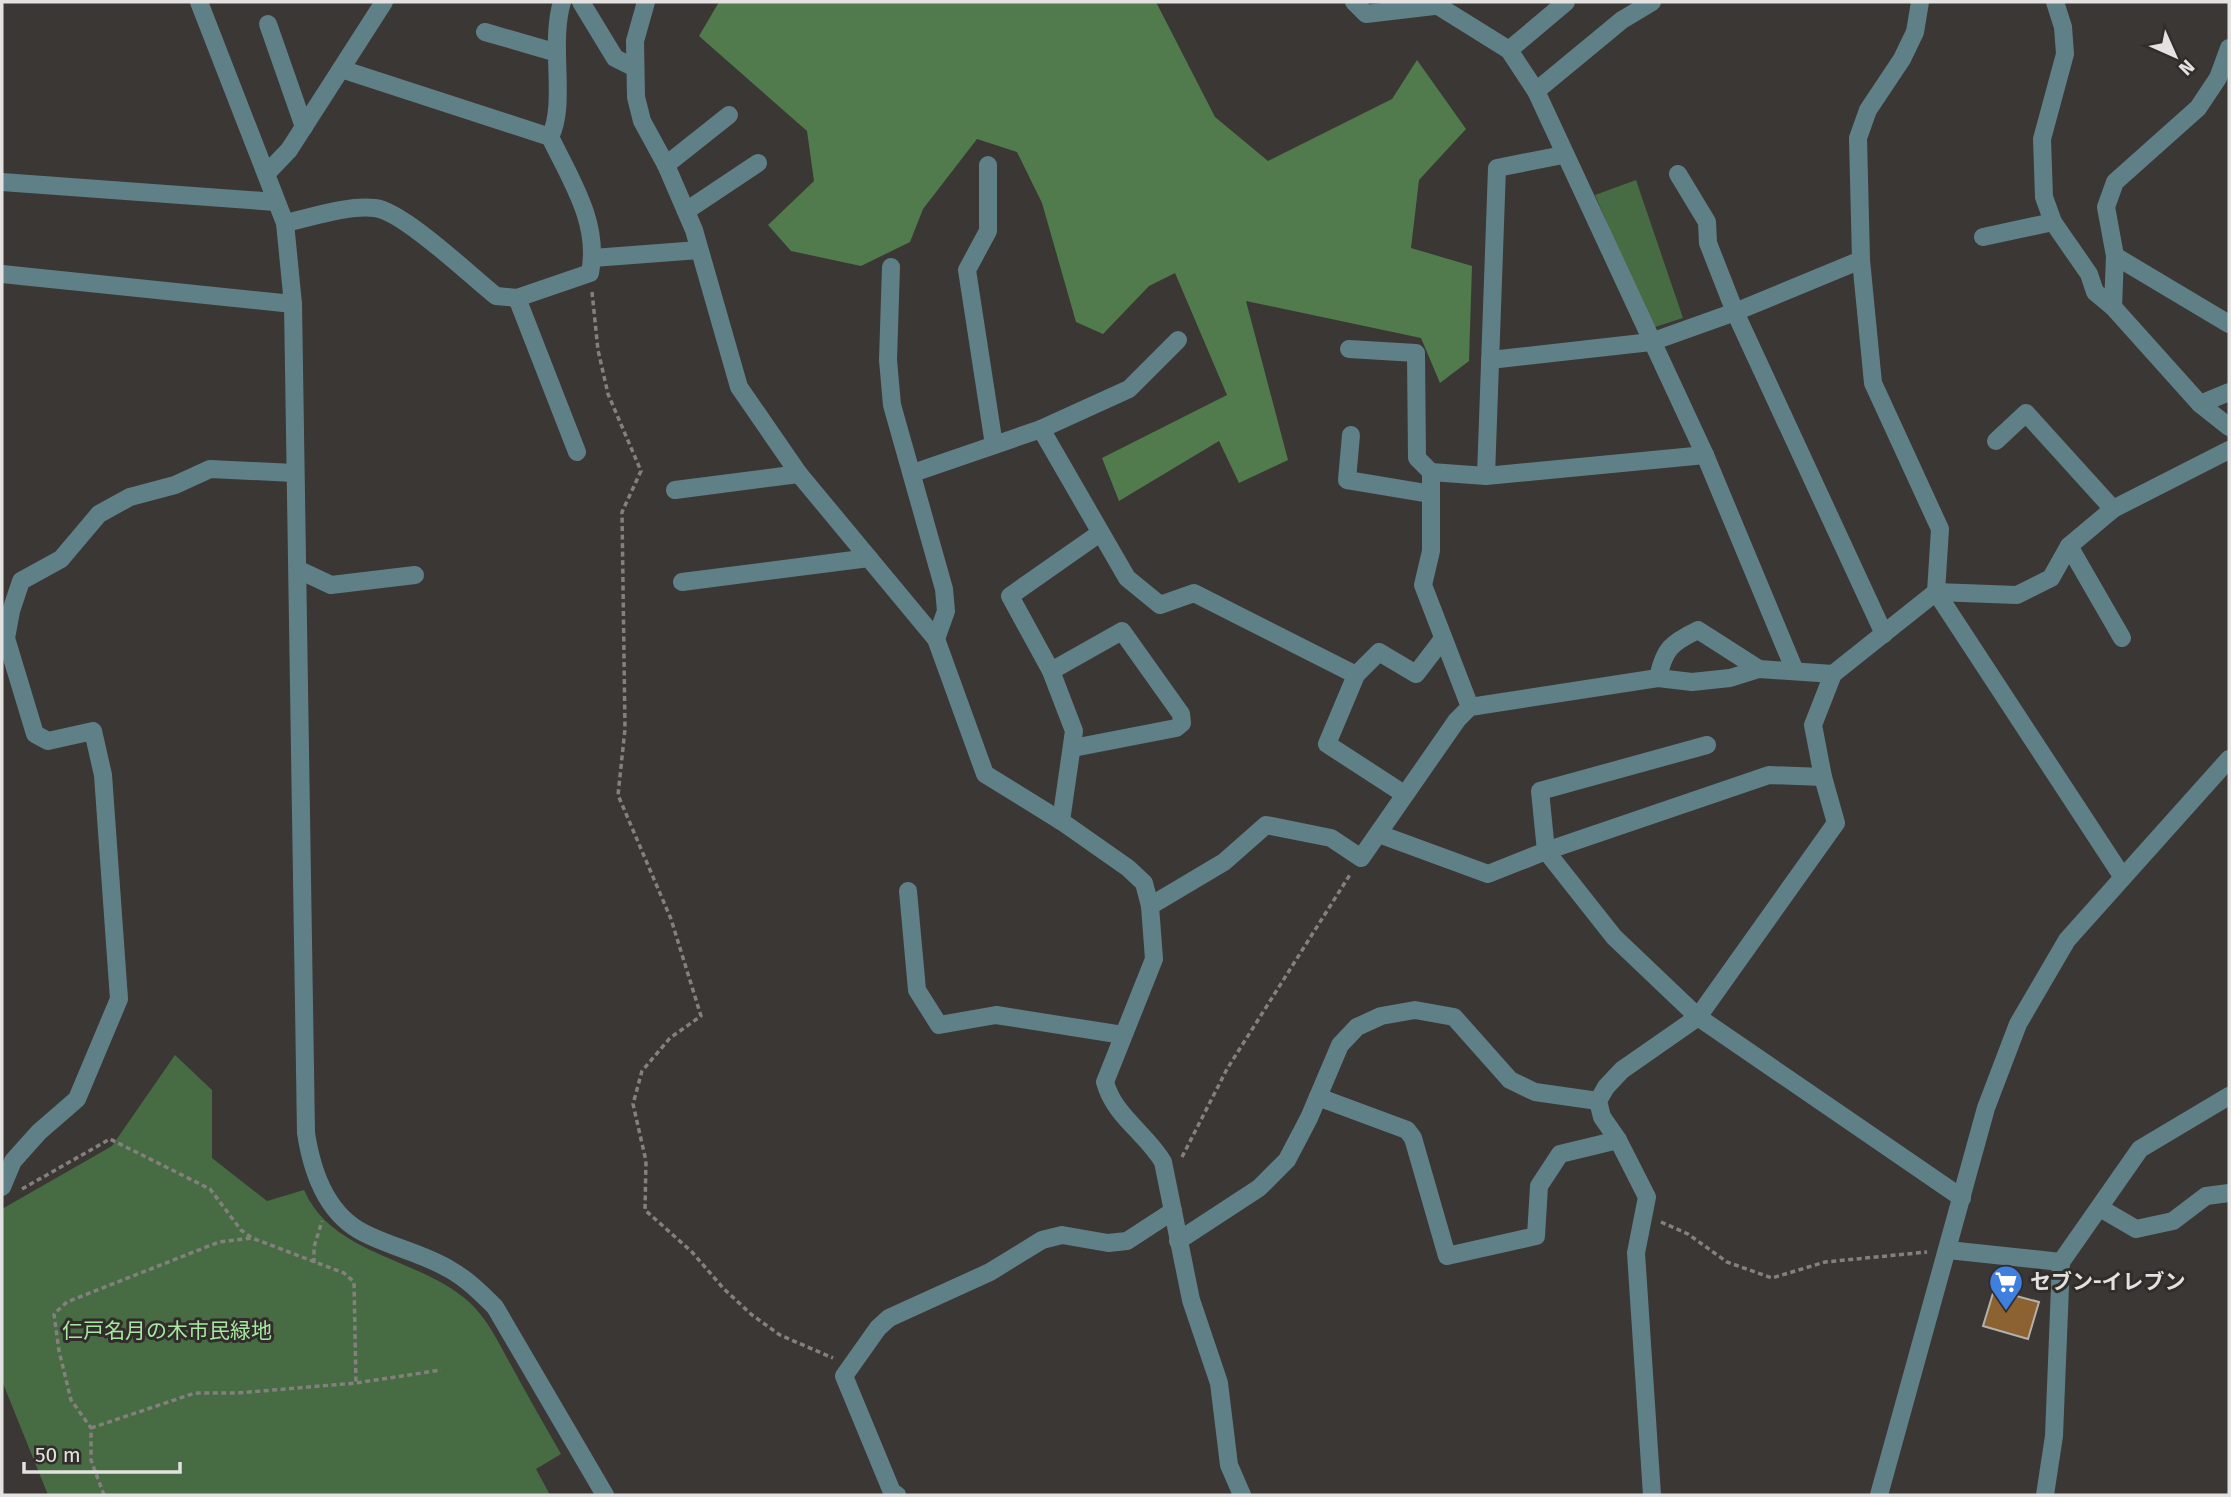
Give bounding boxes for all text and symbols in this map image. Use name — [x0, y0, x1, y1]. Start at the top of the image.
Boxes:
north arrow — [2140, 21, 2210, 91]
text: N — [2174, 55, 2199, 80]
supermarket icon: セブン-イレブン — [1987, 1263, 2025, 1312]
place label: セブン-イレブン — [2030, 1269, 2186, 1295]
park label: 仁戸名月の木市民緑地 — [62, 1318, 272, 1344]
scale bar — [24, 1430, 180, 1474]
text: 50 m — [35, 1442, 81, 1468]

